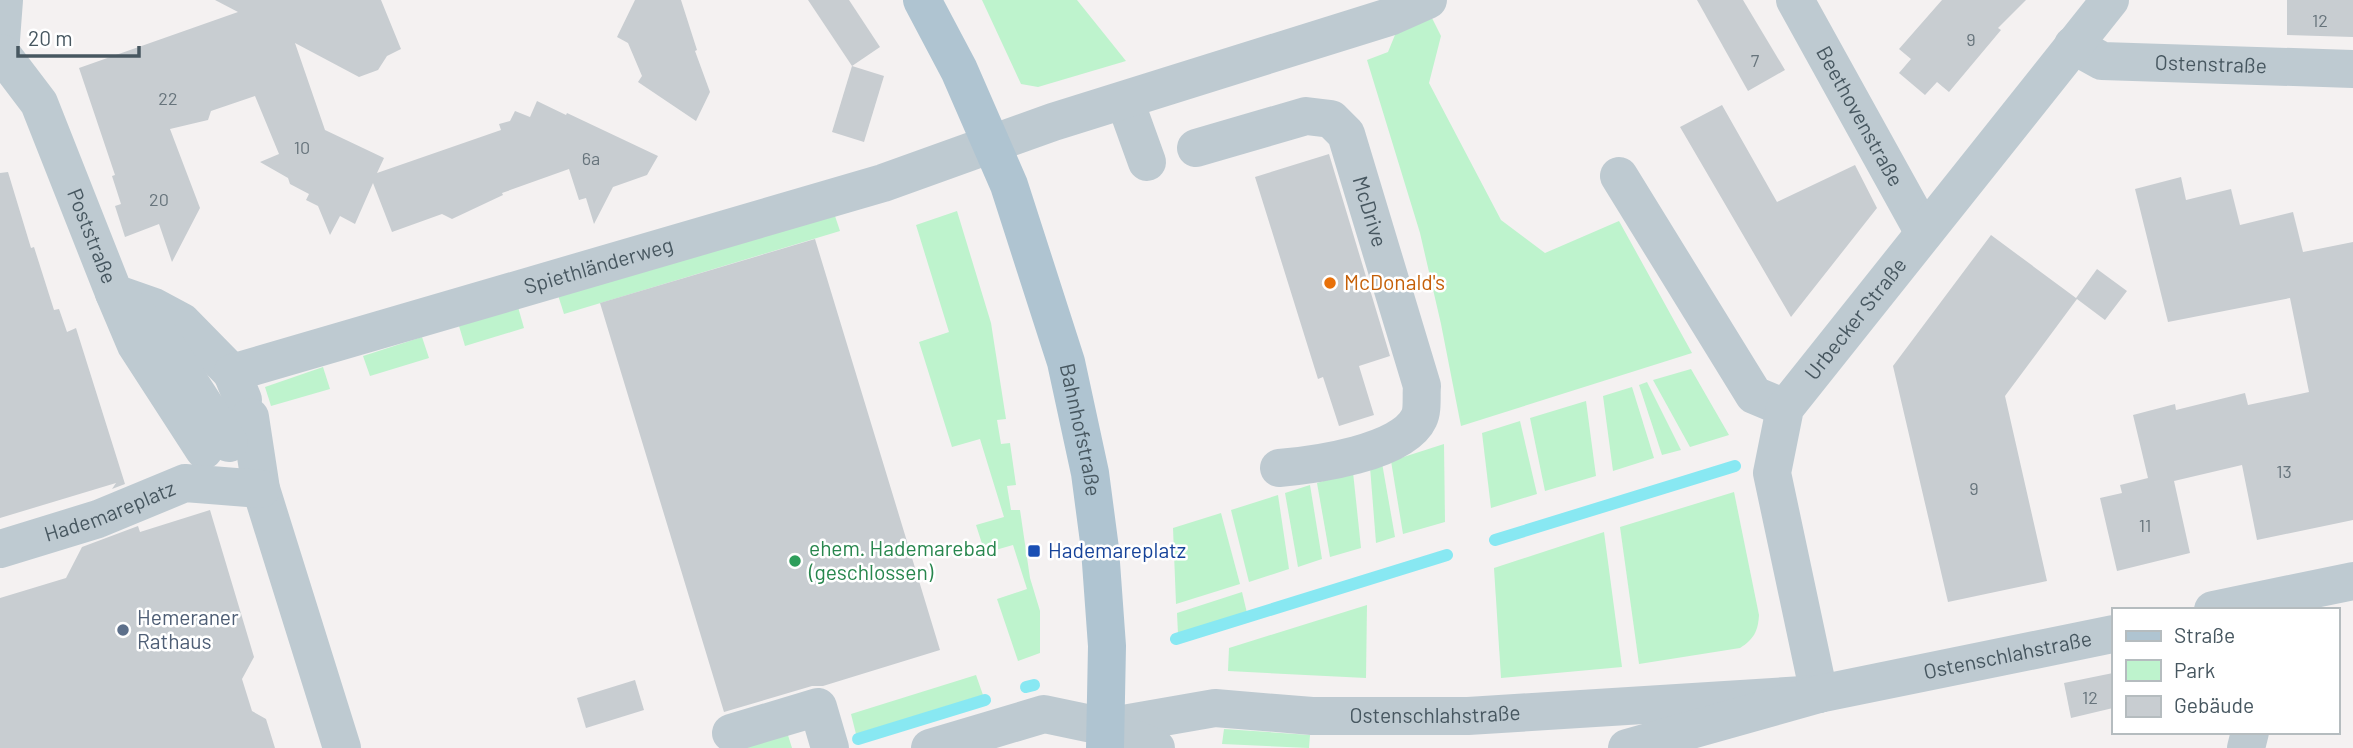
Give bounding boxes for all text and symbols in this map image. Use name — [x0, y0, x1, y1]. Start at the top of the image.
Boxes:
house number: 12 — [2312, 9, 2328, 31]
scale bar — [18, 14, 138, 58]
text: 20 m — [28, 25, 73, 50]
house number: 9 — [1966, 28, 1976, 50]
street label: Beethovenstraße — [1812, 41, 1910, 190]
house number: 7 — [1751, 49, 1760, 71]
street label: Ostenstraße — [2154, 49, 2267, 77]
house number: 22 — [158, 87, 178, 109]
house number: 10 — [294, 136, 310, 158]
house number: 6a — [582, 147, 600, 169]
street label: McDrive — [1348, 173, 1393, 250]
street label: Poststraße — [63, 184, 123, 287]
house number: 20 — [149, 188, 169, 210]
street label: Spiethländerweg — [521, 231, 676, 298]
street label: Urbecker Straße — [1798, 252, 1911, 384]
place label: McDonald's — [1344, 269, 1445, 294]
marker: McDonald's — [1322, 275, 1338, 291]
street label: Bahnhofstraße — [1056, 361, 1107, 498]
house number: 13 — [2276, 460, 2292, 482]
street label: Hademareplatz — [41, 474, 178, 546]
house number: 9 — [1969, 477, 1979, 499]
house number: 11 — [2139, 514, 2151, 536]
place label: ehem. Hademarebad (geschlossen) — [808, 535, 997, 584]
place label: Hademareplatz — [1048, 537, 1186, 562]
marker: Hademareplatz — [1026, 543, 1042, 559]
marker: ehem. Hademarebad (geschlossen) — [787, 553, 803, 569]
place label: Hemeraner Rathaus — [137, 604, 239, 653]
legend — [2112, 608, 2339, 734]
marker: Hemeraner Rathaus — [115, 622, 131, 638]
text: Straße — [2174, 622, 2235, 647]
street label: Ostenschlahstraße — [1921, 625, 2094, 683]
text: Park — [2174, 657, 2215, 682]
house number: 12 — [2082, 686, 2098, 708]
text: Gebäude — [2174, 692, 2254, 717]
street label: Ostenschlahstraße — [1349, 699, 1521, 727]

